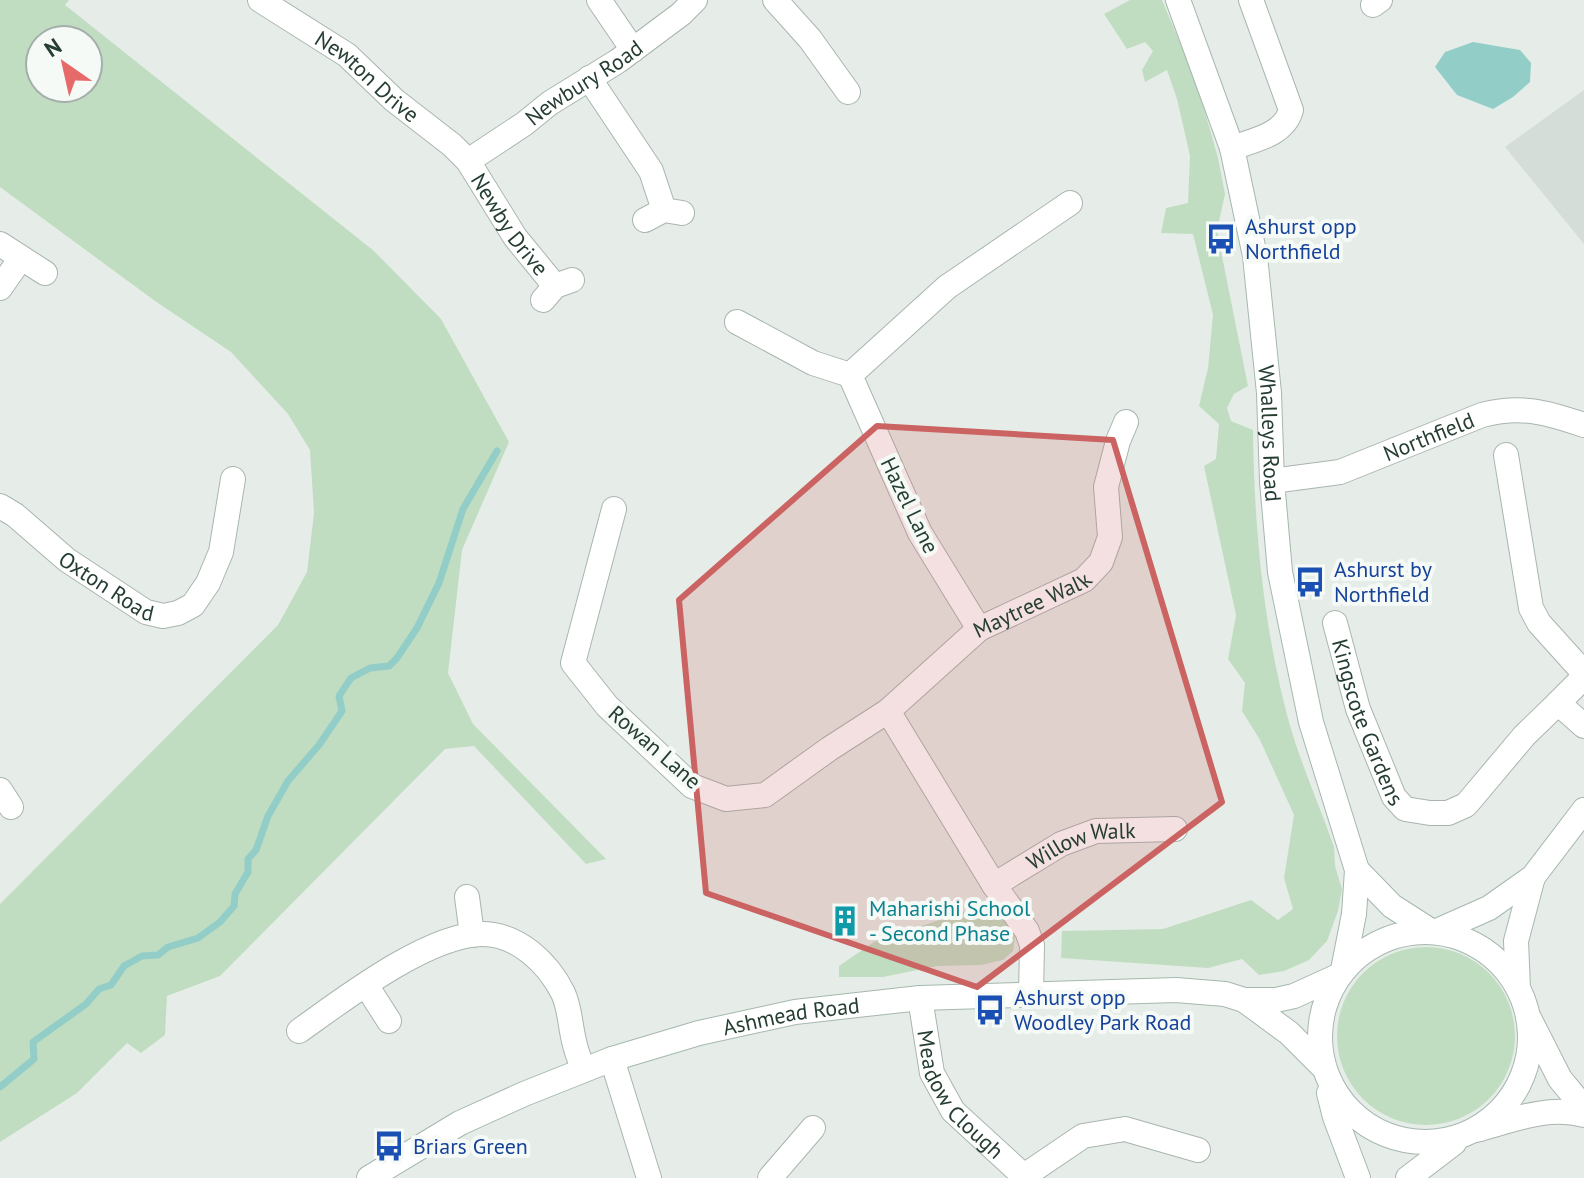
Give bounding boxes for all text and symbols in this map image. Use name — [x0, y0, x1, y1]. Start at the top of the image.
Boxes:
north arrow — [24, 24, 104, 104]
street label: Newton Drive — [310, 24, 425, 128]
text: N — [39, 32, 67, 63]
street label: Newbury Road — [519, 34, 648, 132]
street label: Newby Drive — [465, 168, 555, 281]
place label: Ashurst opp Northfield — [1245, 212, 1357, 265]
bus stop icon: Ashurst opp Northfield — [1204, 222, 1238, 256]
street label: Whalleys Road — [1252, 364, 1288, 503]
street label: Northfield — [1379, 406, 1478, 467]
street label: Hazel Lane — [875, 452, 945, 558]
street label: Oxton Road — [54, 545, 157, 627]
place label: Ashurst by Northfield — [1334, 555, 1433, 608]
bus stop icon: Ashurst by Northfield — [1293, 565, 1327, 599]
street label: Maytree Walk — [968, 566, 1098, 644]
street label: Kingscote Gardens — [1326, 636, 1409, 812]
street label: Rowan Lane — [603, 699, 707, 795]
street label: Willow Walk — [1021, 816, 1136, 876]
place label: Maharishi School - Second Phase — [869, 894, 1031, 947]
building icon: Maharishi School - Second Phase — [828, 904, 862, 938]
place label: Ashurst opp Woodley Park Road — [1014, 983, 1191, 1036]
street label: Ashmead Road — [720, 991, 861, 1041]
bus stop icon: Ashurst opp Woodley Park Road — [973, 993, 1007, 1027]
street label: Meadow Clough — [911, 1028, 1010, 1165]
bus stop icon: Briars Green — [372, 1129, 406, 1163]
place label: Briars Green — [413, 1132, 528, 1160]

